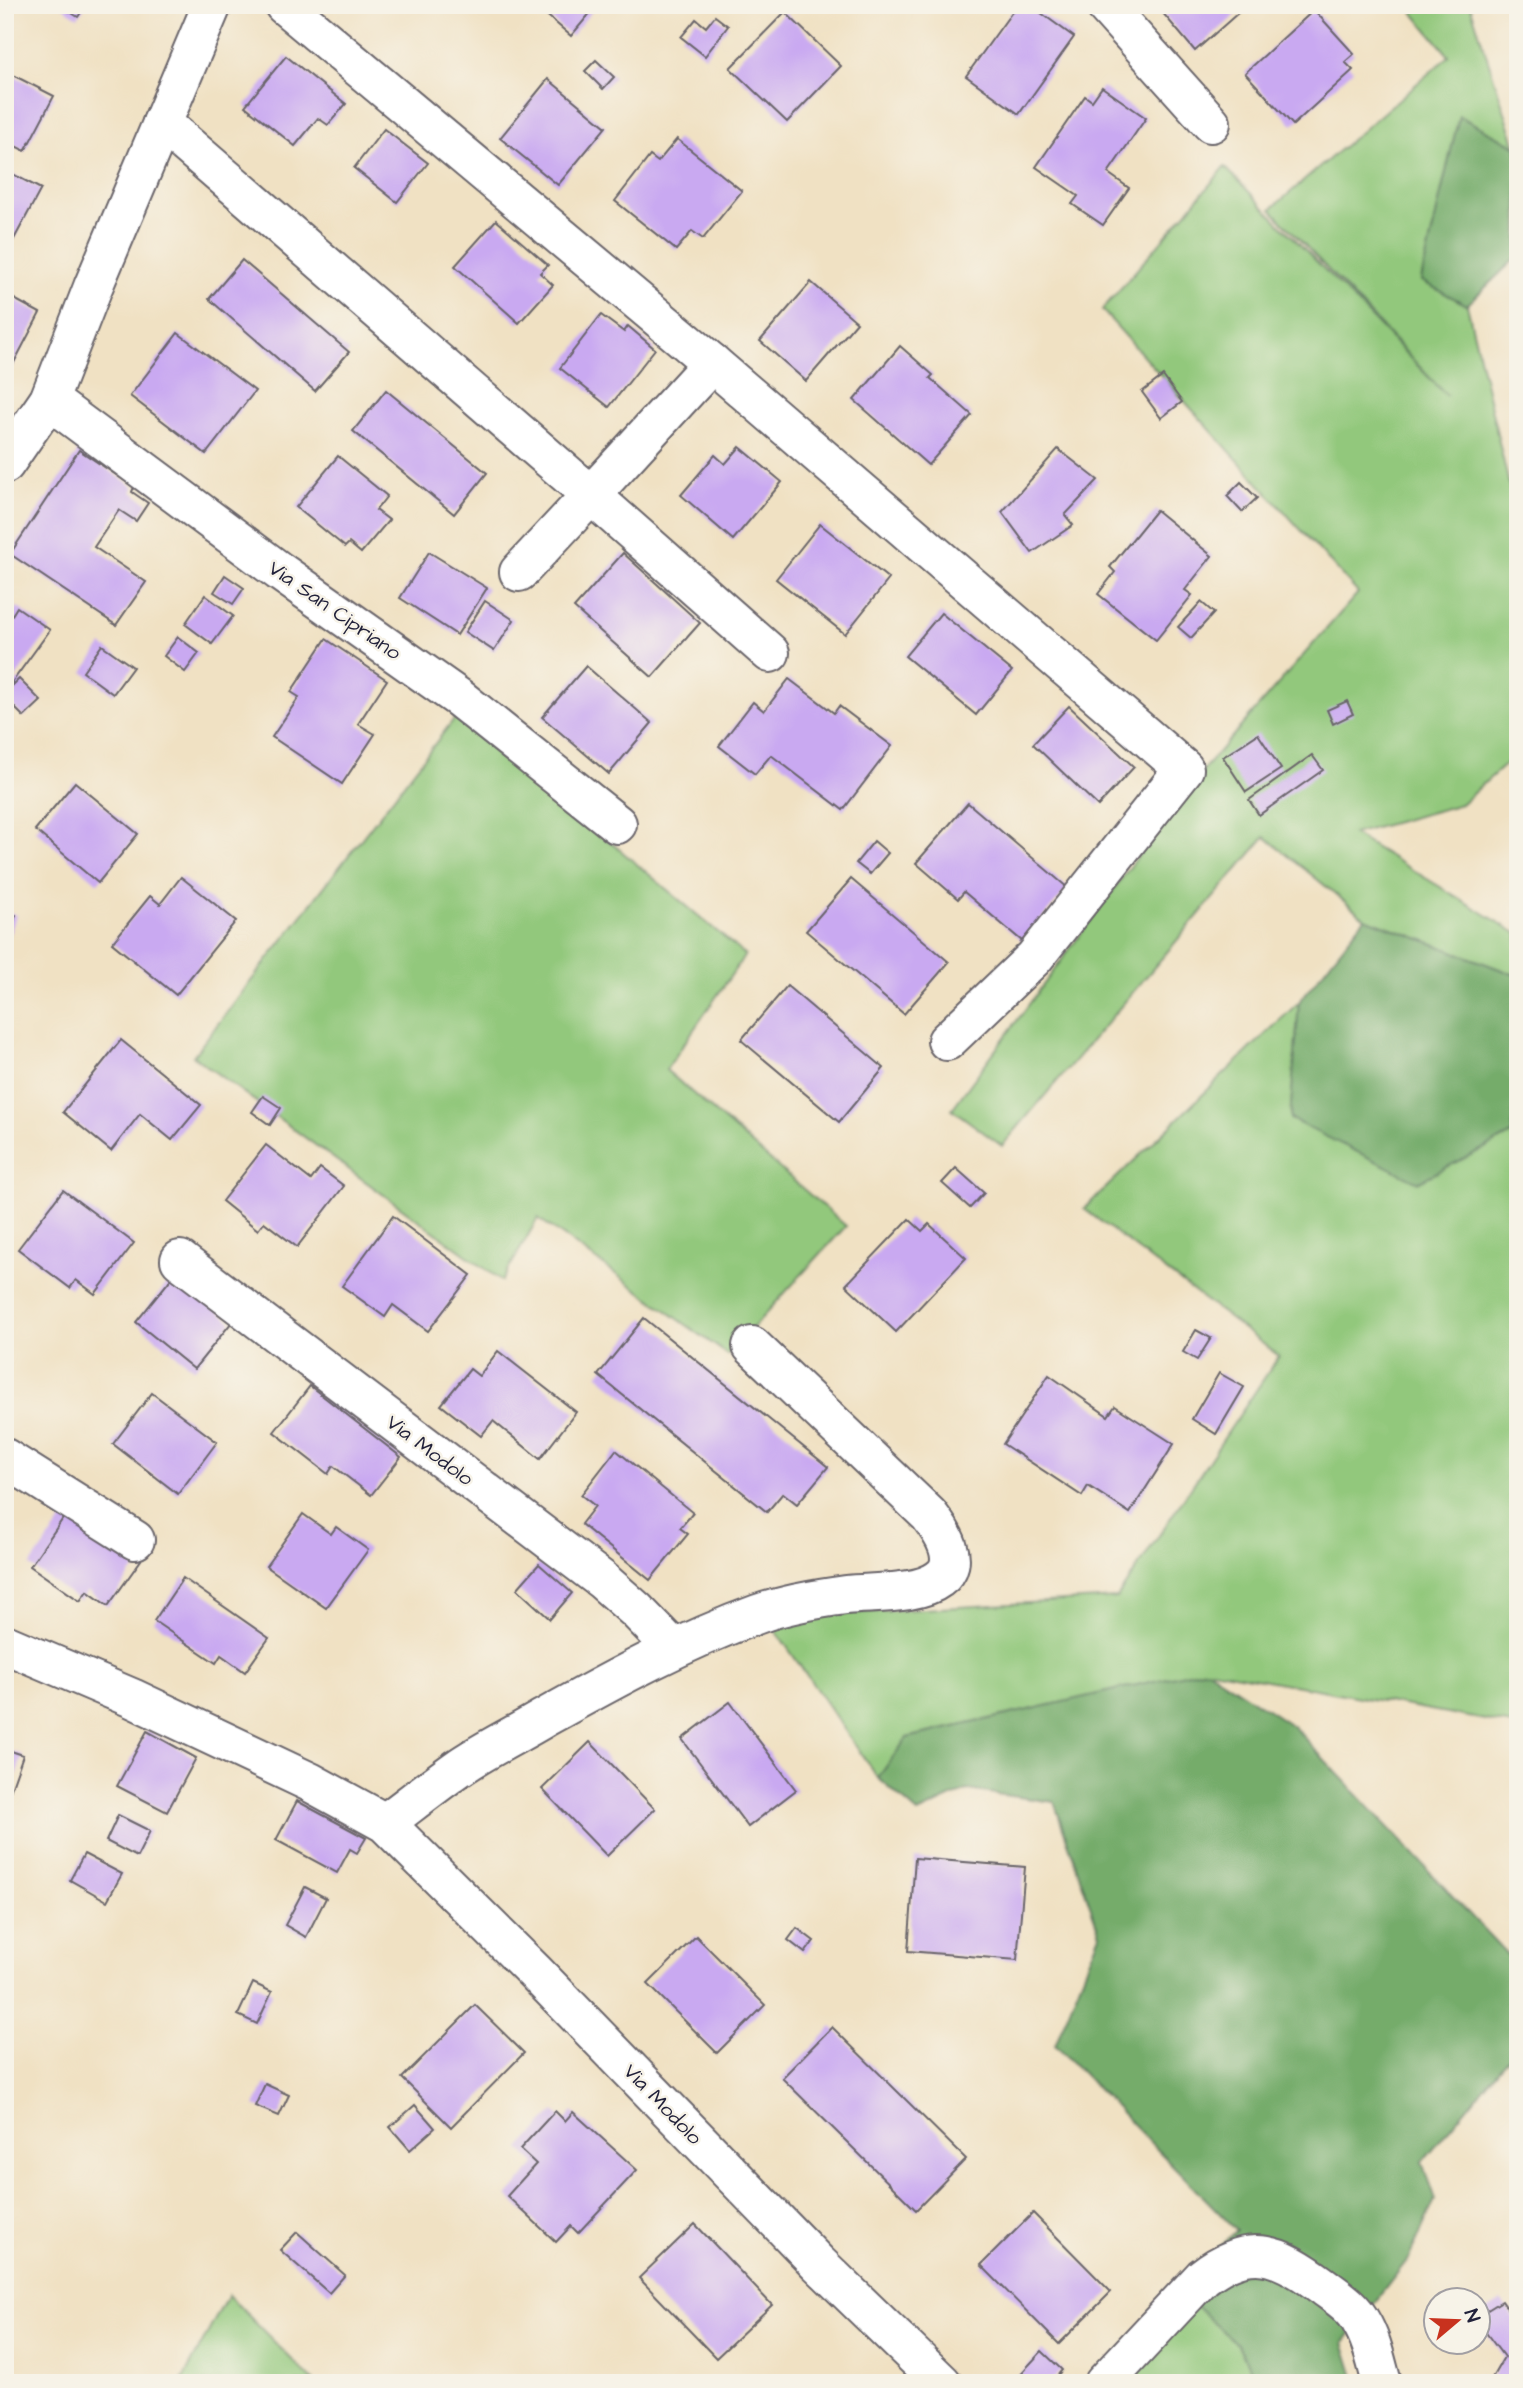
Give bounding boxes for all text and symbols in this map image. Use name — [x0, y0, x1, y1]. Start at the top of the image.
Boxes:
street label: Via San Cipriano — [262, 554, 407, 668]
street label: Via Modolo — [380, 1408, 479, 1493]
street label: Via Modolo — [617, 2057, 709, 2151]
north arrow — [1422, 2286, 1492, 2356]
text: N — [1457, 2306, 1486, 2326]

